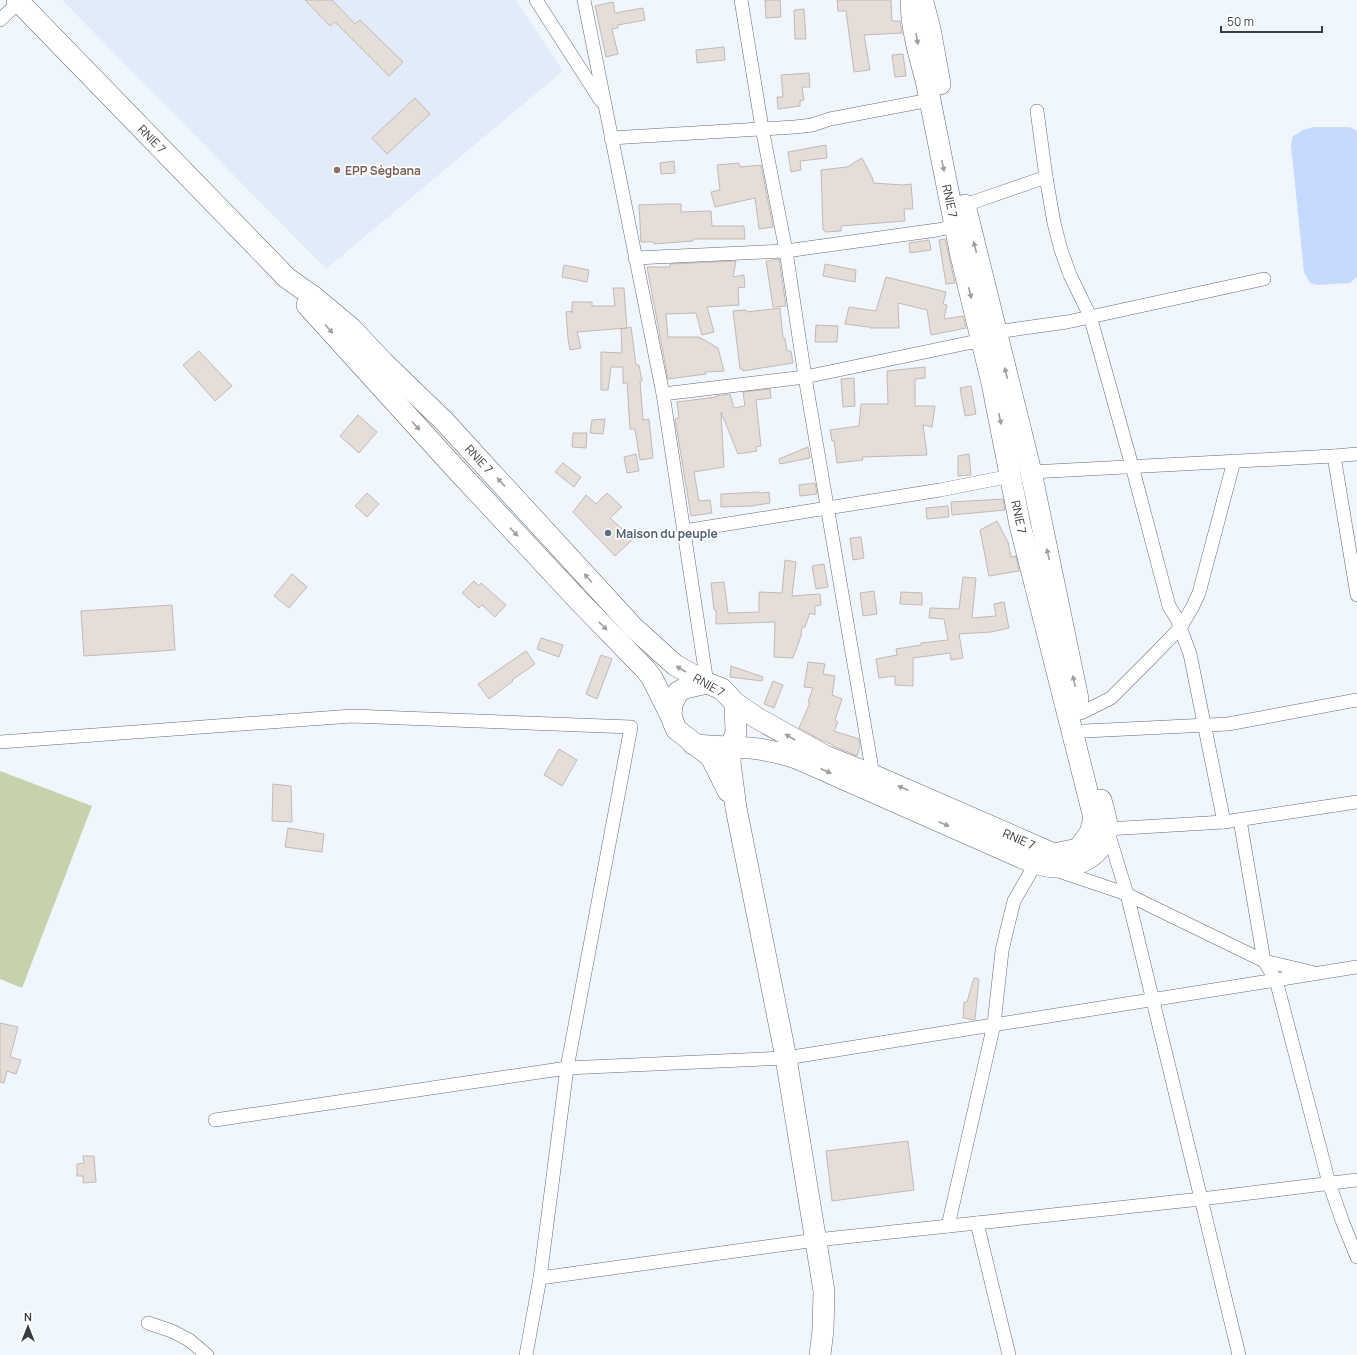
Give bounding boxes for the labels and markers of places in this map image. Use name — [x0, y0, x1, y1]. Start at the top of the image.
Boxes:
place label: EPP Sègbana — [345, 162, 421, 179]
marker: EPP Sègbana — [332, 165, 342, 175]
place label: Maison du peuple — [616, 525, 718, 542]
marker: Maison du peuple — [603, 528, 613, 538]

